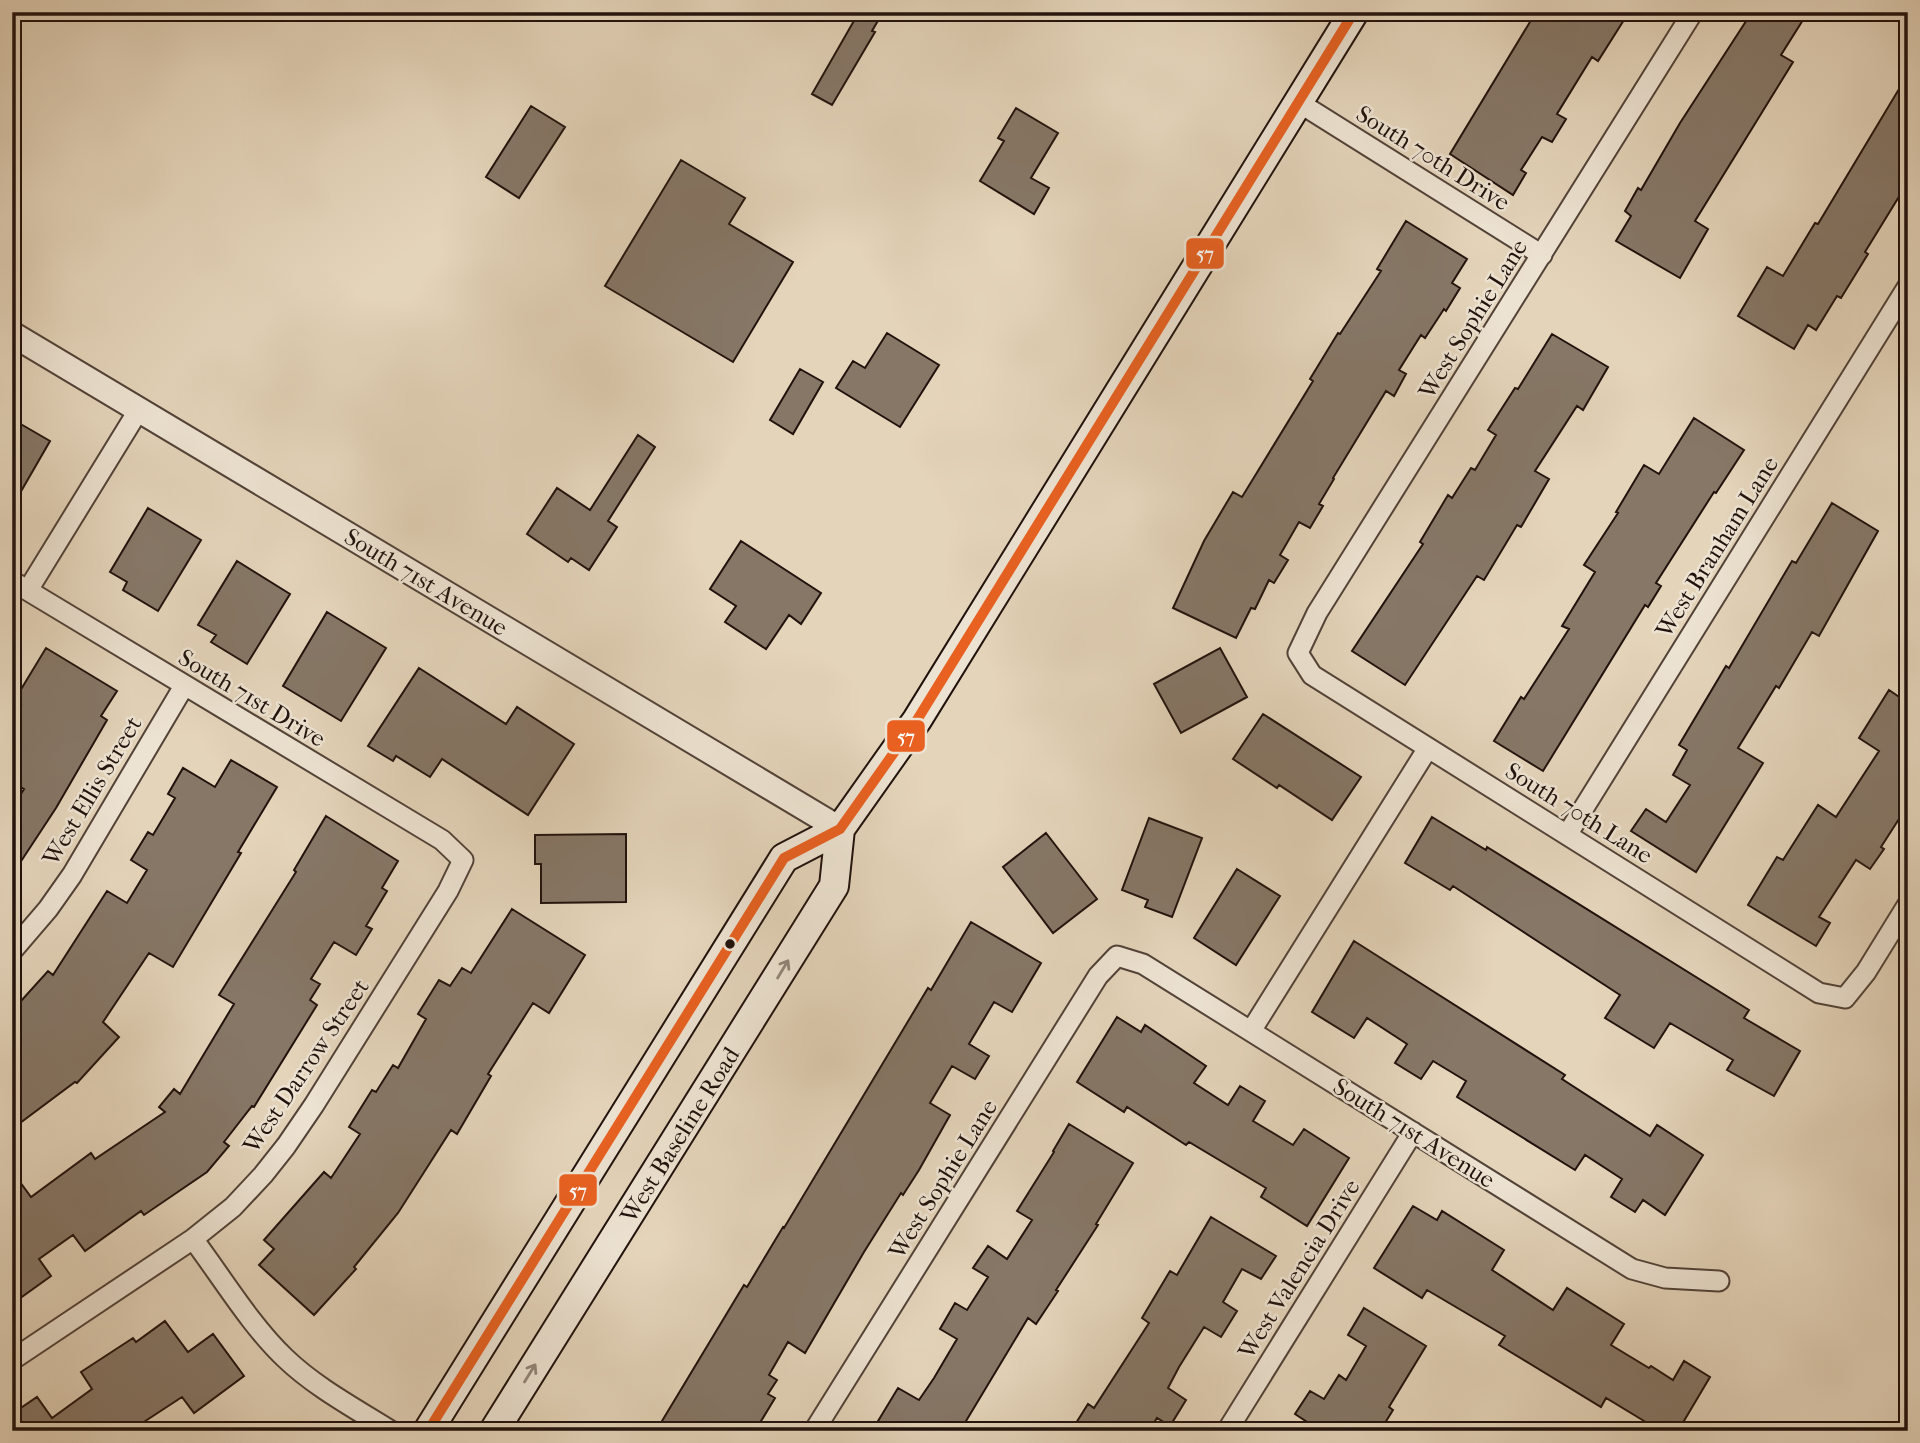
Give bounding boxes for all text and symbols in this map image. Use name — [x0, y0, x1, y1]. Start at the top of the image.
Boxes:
street label: South 70th Drive — [1351, 100, 1515, 216]
street label: West Sophie Lane — [1412, 234, 1533, 405]
line badge: 57 — [1185, 237, 1225, 270]
text: 57 — [1196, 243, 1214, 265]
street label: West Branham Lane — [1649, 451, 1784, 644]
street label: South 71st Avenue — [339, 522, 513, 642]
street label: South 71st Drive — [173, 643, 331, 753]
street label: West Ellis Street — [36, 711, 148, 871]
line badge: 57 — [886, 719, 926, 753]
text: 57 — [897, 726, 915, 748]
street label: South 70th Lane — [1500, 757, 1658, 870]
unlabelled marker — [723, 937, 737, 951]
one-way arrow — [777, 959, 791, 979]
street label: West Darrow Street — [237, 973, 375, 1159]
street label: West Baseline Road — [614, 1041, 746, 1229]
street label: South 71st Avenue — [1328, 1072, 1500, 1194]
street label: West Sophie Lane — [882, 1094, 1003, 1265]
line badge: 57 — [558, 1173, 598, 1207]
street label: West Valencia Drive — [1232, 1174, 1366, 1365]
text: 57 — [569, 1180, 587, 1202]
one-way arrow — [522, 1364, 537, 1383]

